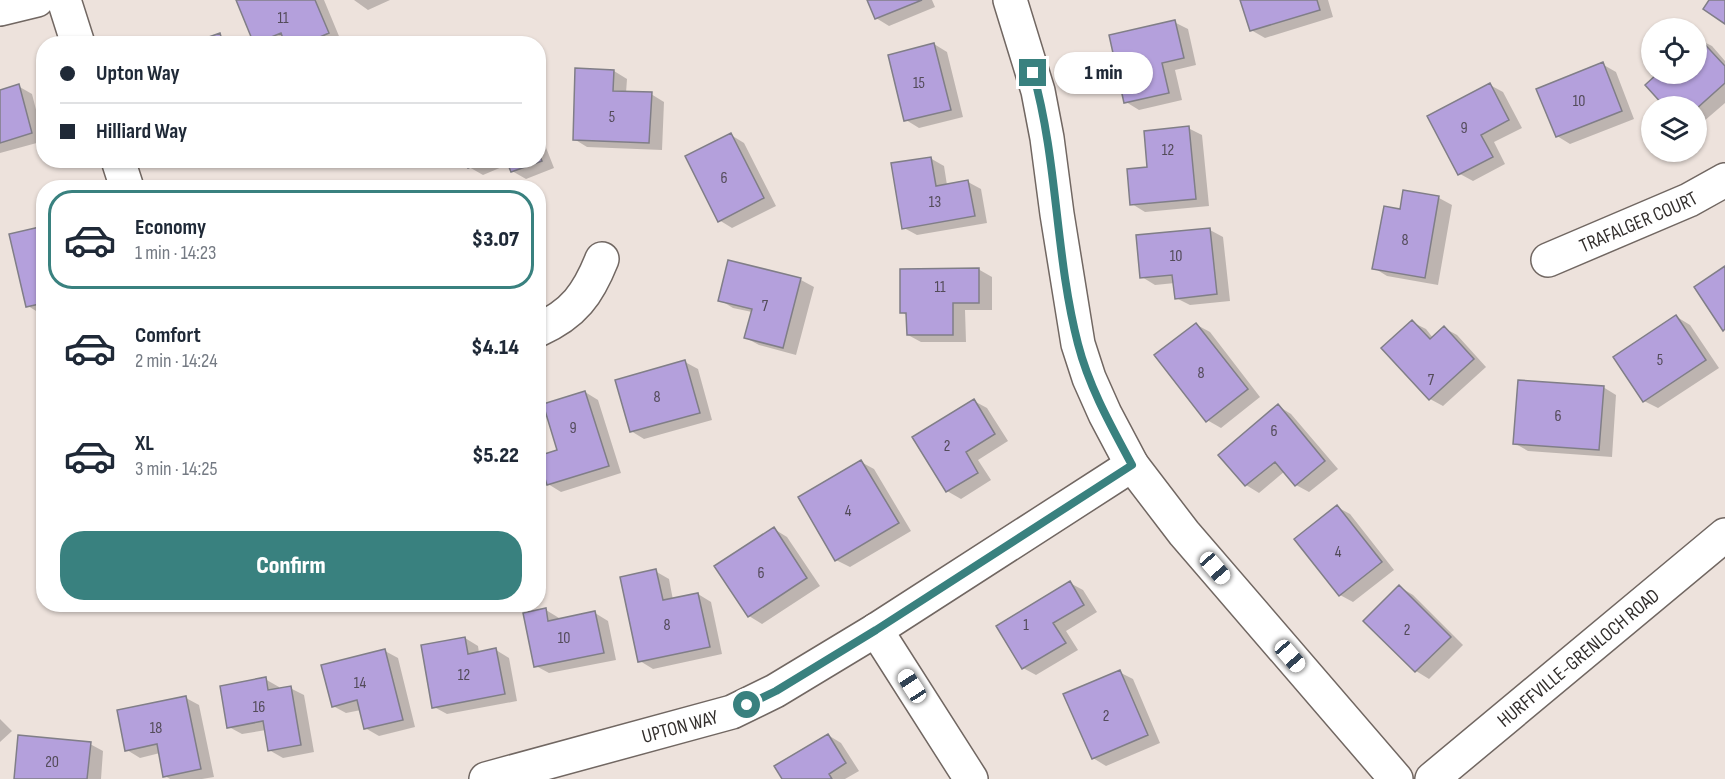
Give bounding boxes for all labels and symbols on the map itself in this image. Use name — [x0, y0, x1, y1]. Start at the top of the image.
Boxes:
house number: 11 — [277, 9, 289, 28]
callout: 1 min — [1054, 52, 1153, 94]
route end — [1019, 59, 1046, 86]
house number: 15 — [913, 74, 925, 93]
house number: 10 — [1573, 92, 1585, 111]
house number: 5 — [609, 108, 615, 127]
house number: 9 — [1460, 119, 1468, 138]
house number: 12 — [1162, 141, 1174, 160]
house number: 6 — [720, 169, 728, 188]
street label: TRAFALGER COURT — [1576, 187, 1702, 258]
house number: 13 — [929, 193, 941, 212]
house number: 8 — [1401, 231, 1409, 250]
house number: 10 — [1170, 247, 1182, 266]
house number: 11 — [934, 278, 946, 297]
house number: 7 — [762, 297, 769, 316]
house number: 5 — [1657, 351, 1663, 370]
house number: 8 — [1197, 364, 1205, 383]
house number: 7 — [1428, 371, 1435, 390]
house number: 8 — [653, 388, 661, 407]
house number: 6 — [1554, 407, 1562, 426]
house number: 9 — [569, 419, 577, 438]
house number: 6 — [1270, 422, 1278, 441]
house number: 2 — [944, 437, 950, 456]
house number: 4 — [845, 502, 852, 521]
house number: 4 — [1335, 543, 1342, 562]
car — [1196, 549, 1234, 587]
house number: 6 — [757, 564, 765, 583]
street label: HURFFVILLE-GRENLOCH ROAD — [1493, 584, 1665, 733]
house number: 8 — [663, 616, 671, 635]
house number: 1 — [1023, 616, 1029, 635]
house number: 2 — [1404, 621, 1410, 640]
house number: 10 — [558, 629, 570, 648]
car — [1271, 637, 1309, 675]
house number: 12 — [458, 666, 470, 685]
car — [895, 666, 929, 706]
house number: 14 — [354, 674, 366, 693]
route start — [733, 691, 760, 718]
house number: 16 — [253, 698, 265, 717]
street label: UPTON WAY — [639, 705, 722, 749]
house number: 2 — [1103, 707, 1109, 726]
house number: 18 — [150, 719, 162, 738]
house number: 20 — [45, 753, 59, 772]

